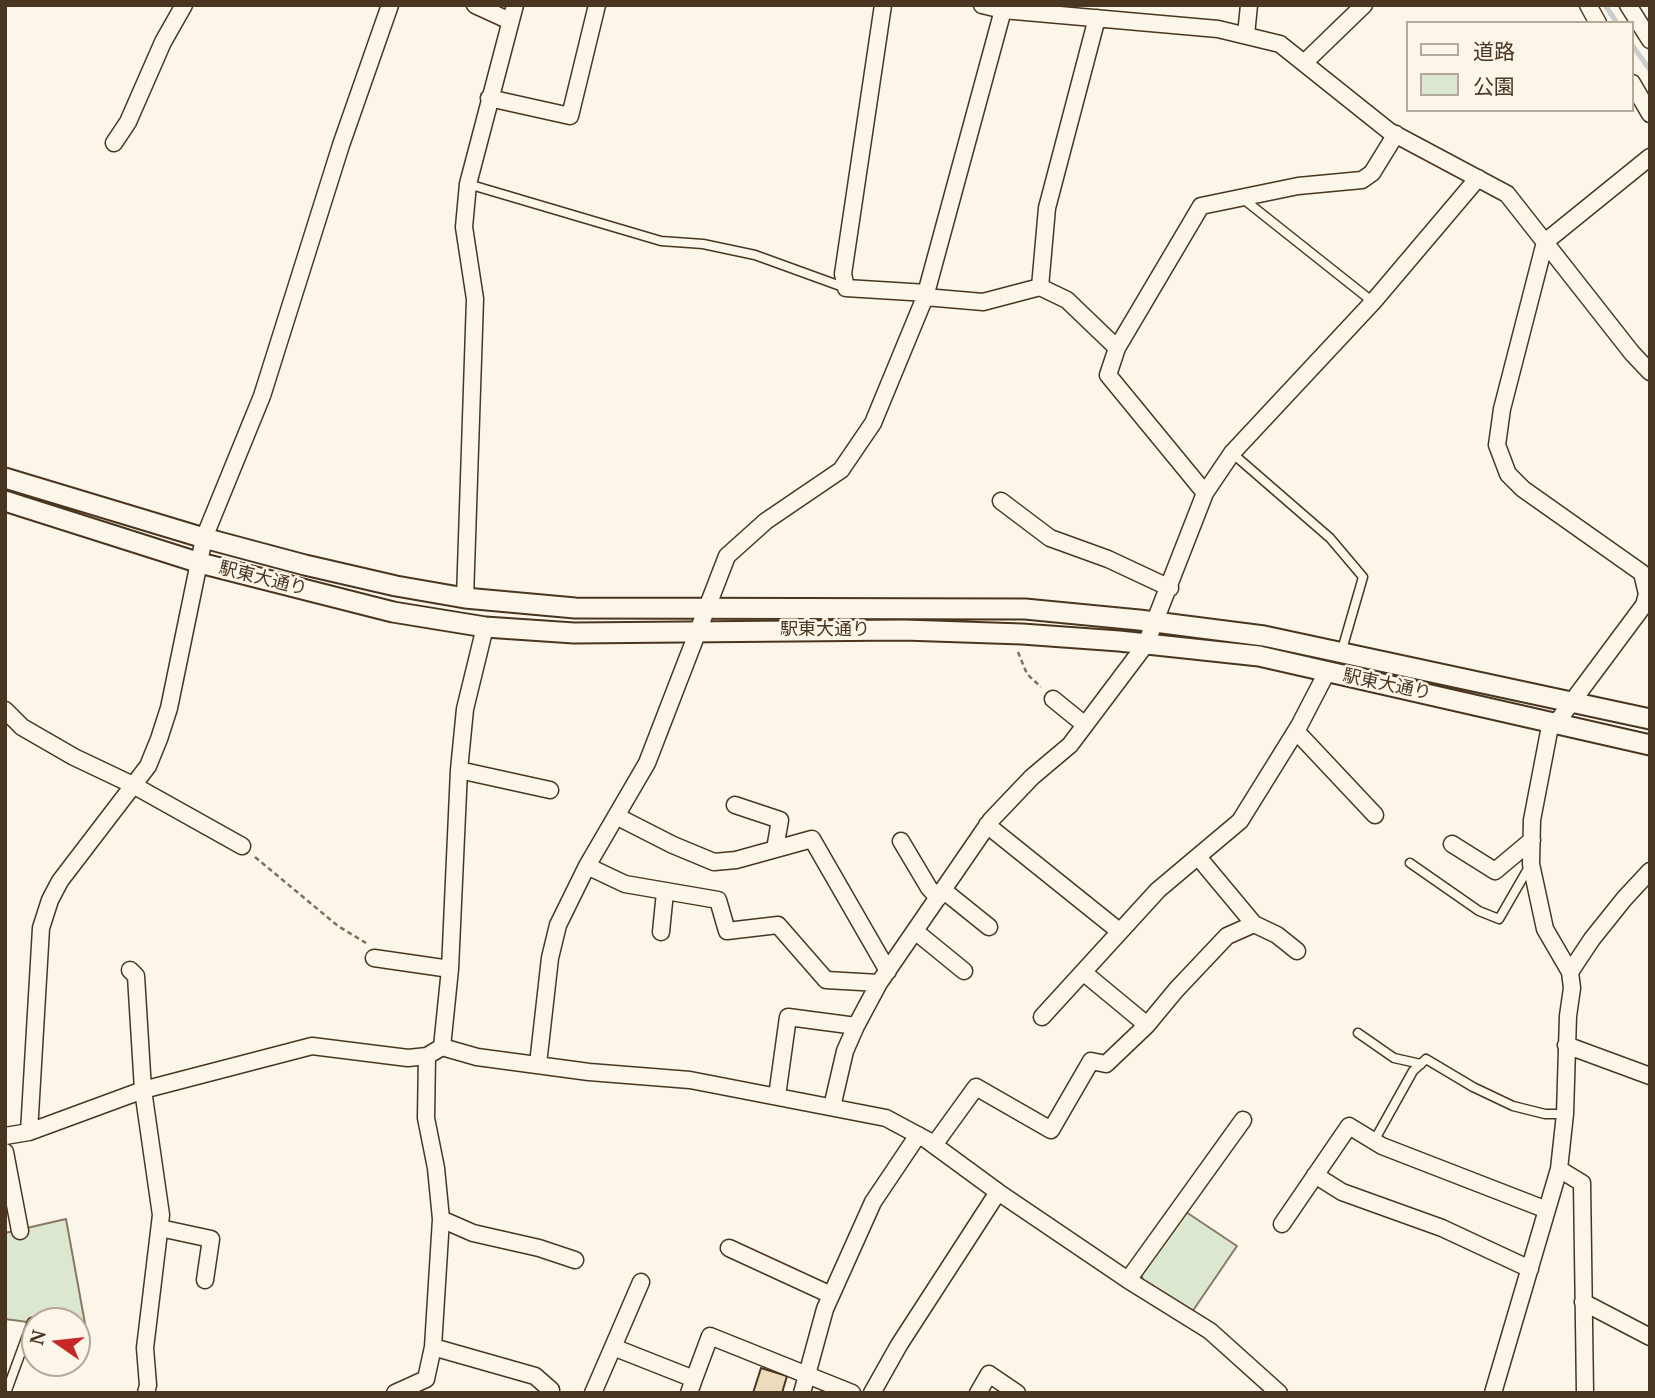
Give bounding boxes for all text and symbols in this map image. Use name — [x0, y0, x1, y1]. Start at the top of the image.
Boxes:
legend — [1406, 21, 1634, 112]
text: 道路 — [1473, 37, 1515, 65]
text: 公園 — [1473, 72, 1515, 100]
street label: 駅東大通り — [217, 558, 309, 600]
street label: 駅東大通り — [780, 619, 870, 641]
street label: 駅東大通り — [1341, 665, 1433, 705]
north arrow — [21, 1307, 91, 1377]
text: N — [23, 1327, 51, 1347]

